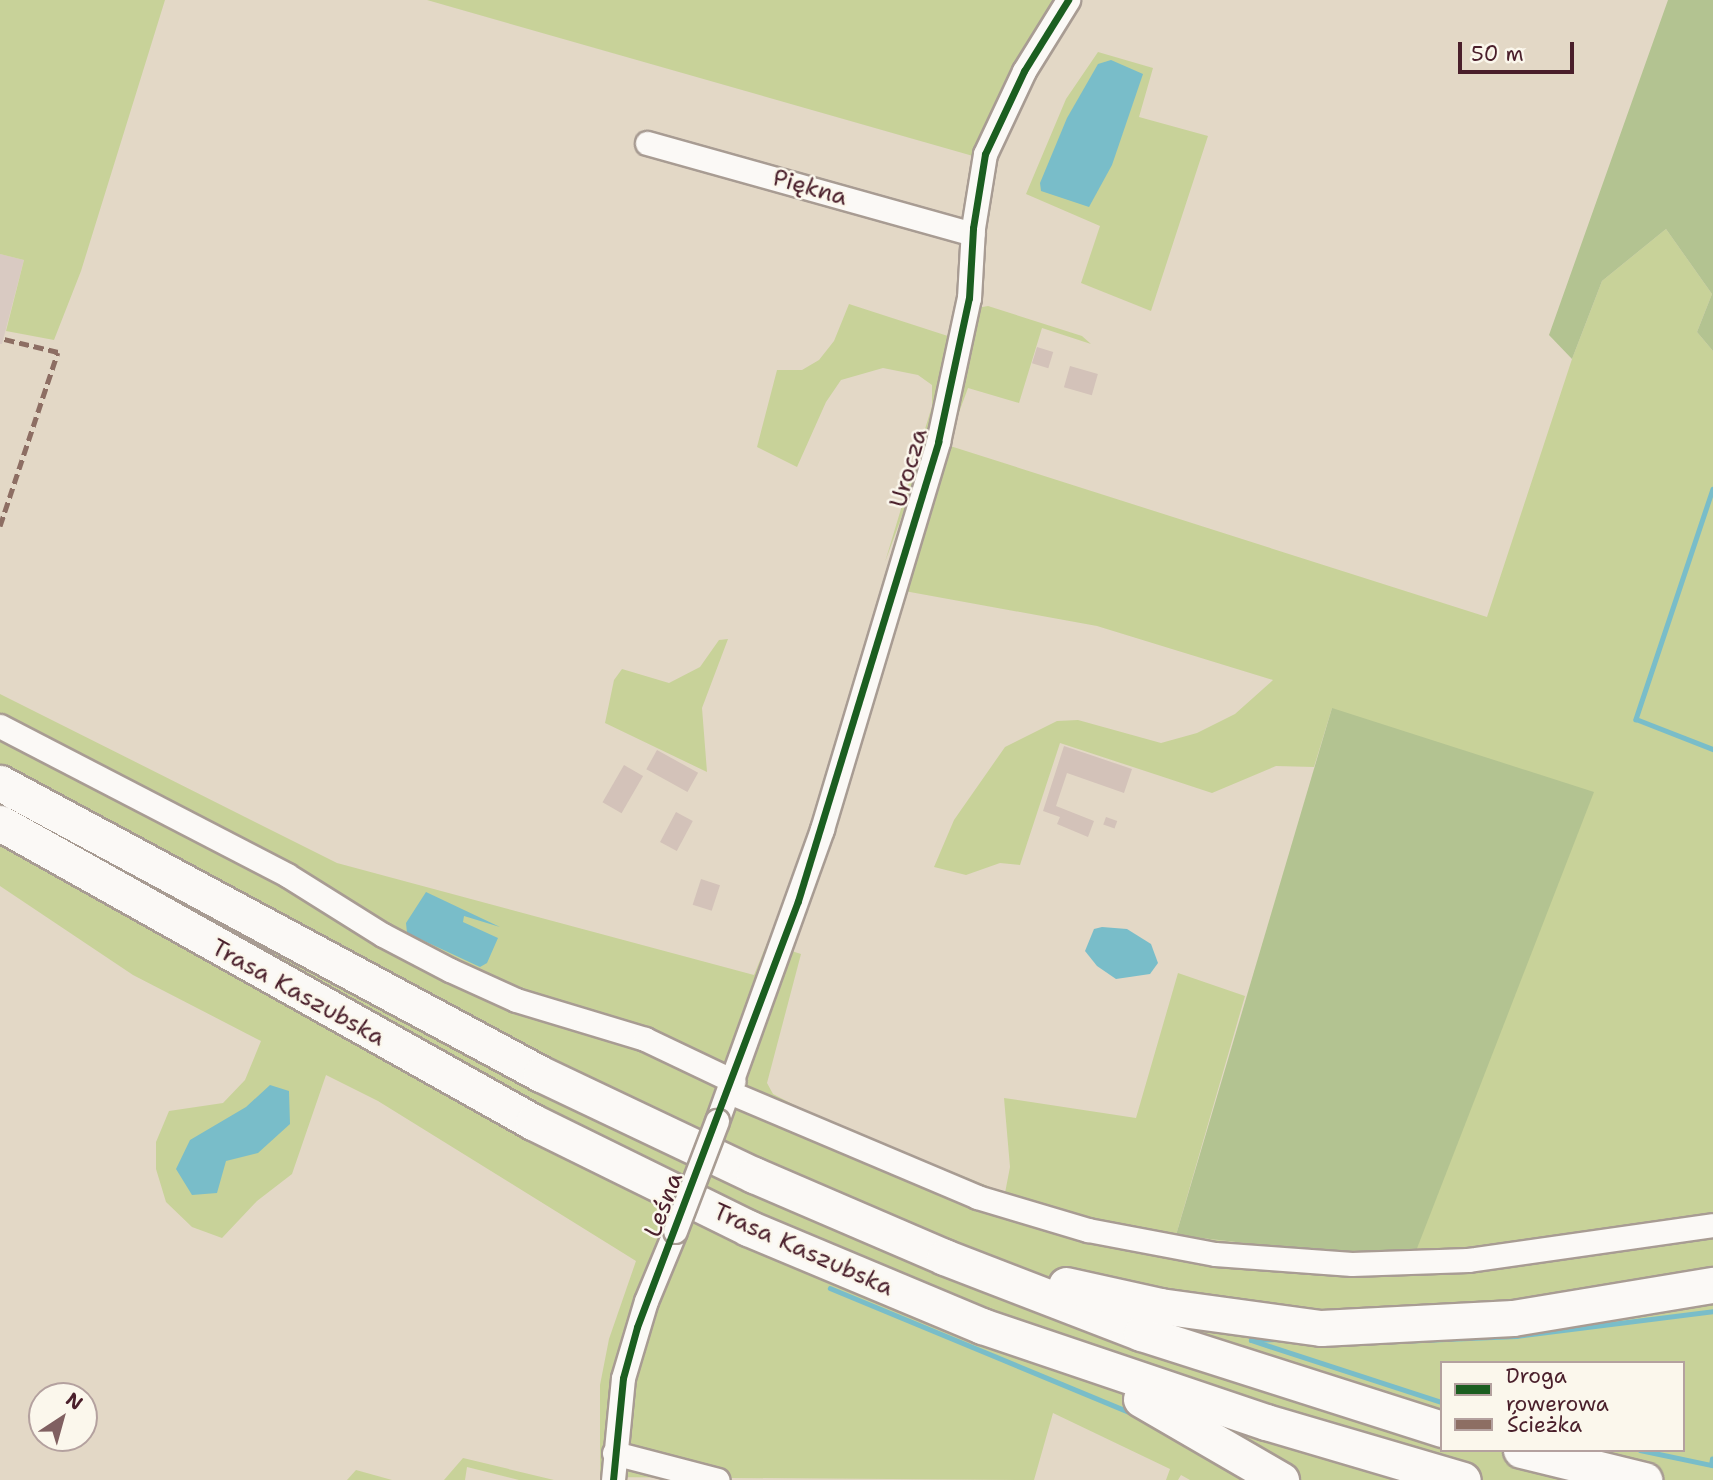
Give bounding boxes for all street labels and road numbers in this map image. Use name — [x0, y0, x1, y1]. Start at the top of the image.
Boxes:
street label: Piękna — [769, 164, 851, 212]
street label: Urocza — [884, 425, 934, 511]
street label: Trasa Kaszubska — [206, 933, 390, 1053]
street label: Leśna — [639, 1169, 689, 1241]
street label: Trasa Kaszubska — [708, 1197, 898, 1303]

